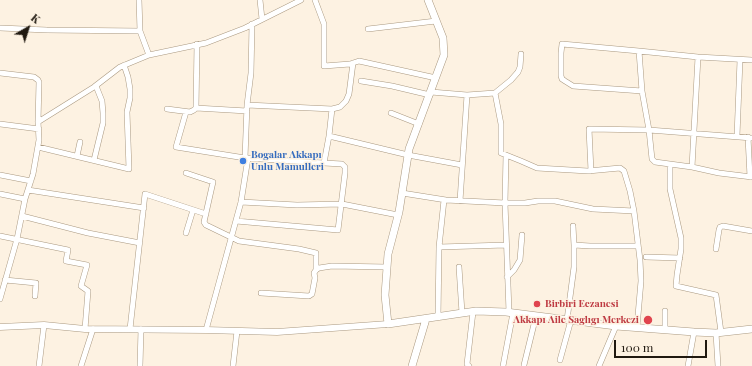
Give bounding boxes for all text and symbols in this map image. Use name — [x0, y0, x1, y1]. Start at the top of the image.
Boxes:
north arrow — [8, 8, 48, 48]
text: K — [28, 10, 44, 27]
place label: Bogalar Akkapı Unlu Mamulleri — [251, 149, 324, 172]
marker: Bogalar Akkapı Unlu Mamulleri — [238, 156, 248, 166]
place label: Birbiri Eczanesi — [545, 298, 619, 310]
marker: Birbiri Eczanesi — [532, 299, 542, 309]
place label: Akkapı Aile Saglıgı Merkezi — [513, 314, 639, 326]
marker: Akkapı Aile Saglıgı Merkezi — [642, 314, 654, 326]
scale bar — [616, 332, 709, 358]
text: 100 m — [621, 339, 653, 355]

